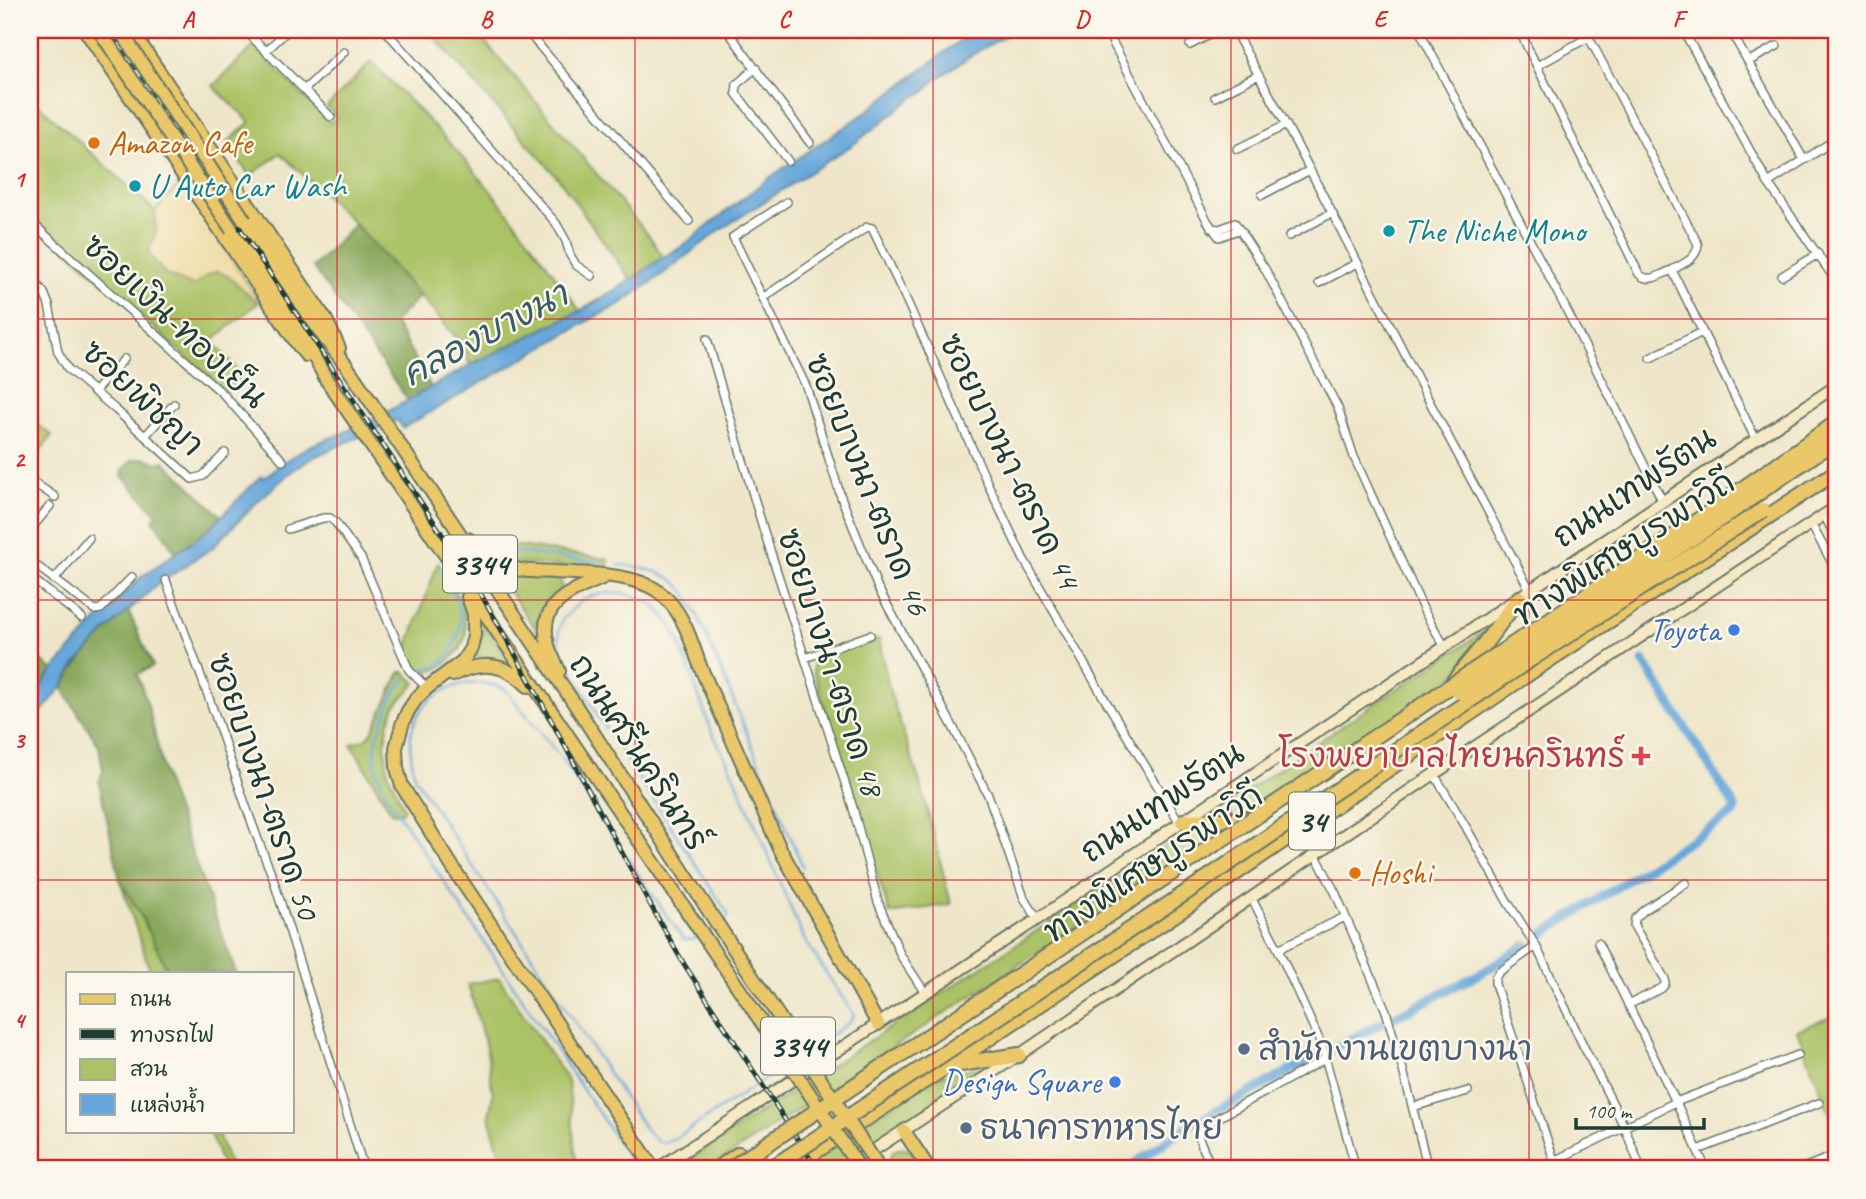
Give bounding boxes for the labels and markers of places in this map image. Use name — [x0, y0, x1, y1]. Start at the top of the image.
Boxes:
place label: Amazon Cafe — [108, 122, 254, 164]
marker: Amazon Cafe — [86, 135, 102, 151]
place label: U Auto Car Wash — [149, 165, 348, 207]
marker: U Auto Car Wash — [127, 178, 143, 194]
place label: The Niche Mono — [1403, 210, 1588, 252]
marker: The Niche Mono — [1381, 223, 1397, 239]
place label: Toyota — [1649, 609, 1722, 651]
marker: Toyota — [1726, 622, 1742, 638]
place label: โรงพยาบาลไทยนครินทร์ — [1278, 733, 1625, 777]
marker: โรงพยาบาลไทยนครินทร์ — [1631, 746, 1651, 766]
place label: Hoshi — [1369, 852, 1435, 894]
marker: Hoshi — [1347, 865, 1363, 881]
place label: สำนักงานเขตบางนา — [1258, 1028, 1532, 1070]
marker: สำนักงานเขตบางนา — [1236, 1041, 1252, 1057]
place label: Design Square — [942, 1061, 1103, 1103]
marker: Design Square — [1107, 1074, 1123, 1090]
place label: ธนาคารทหารไทย — [980, 1105, 1223, 1149]
marker: ธนาคารทหารไทย — [958, 1120, 974, 1136]

